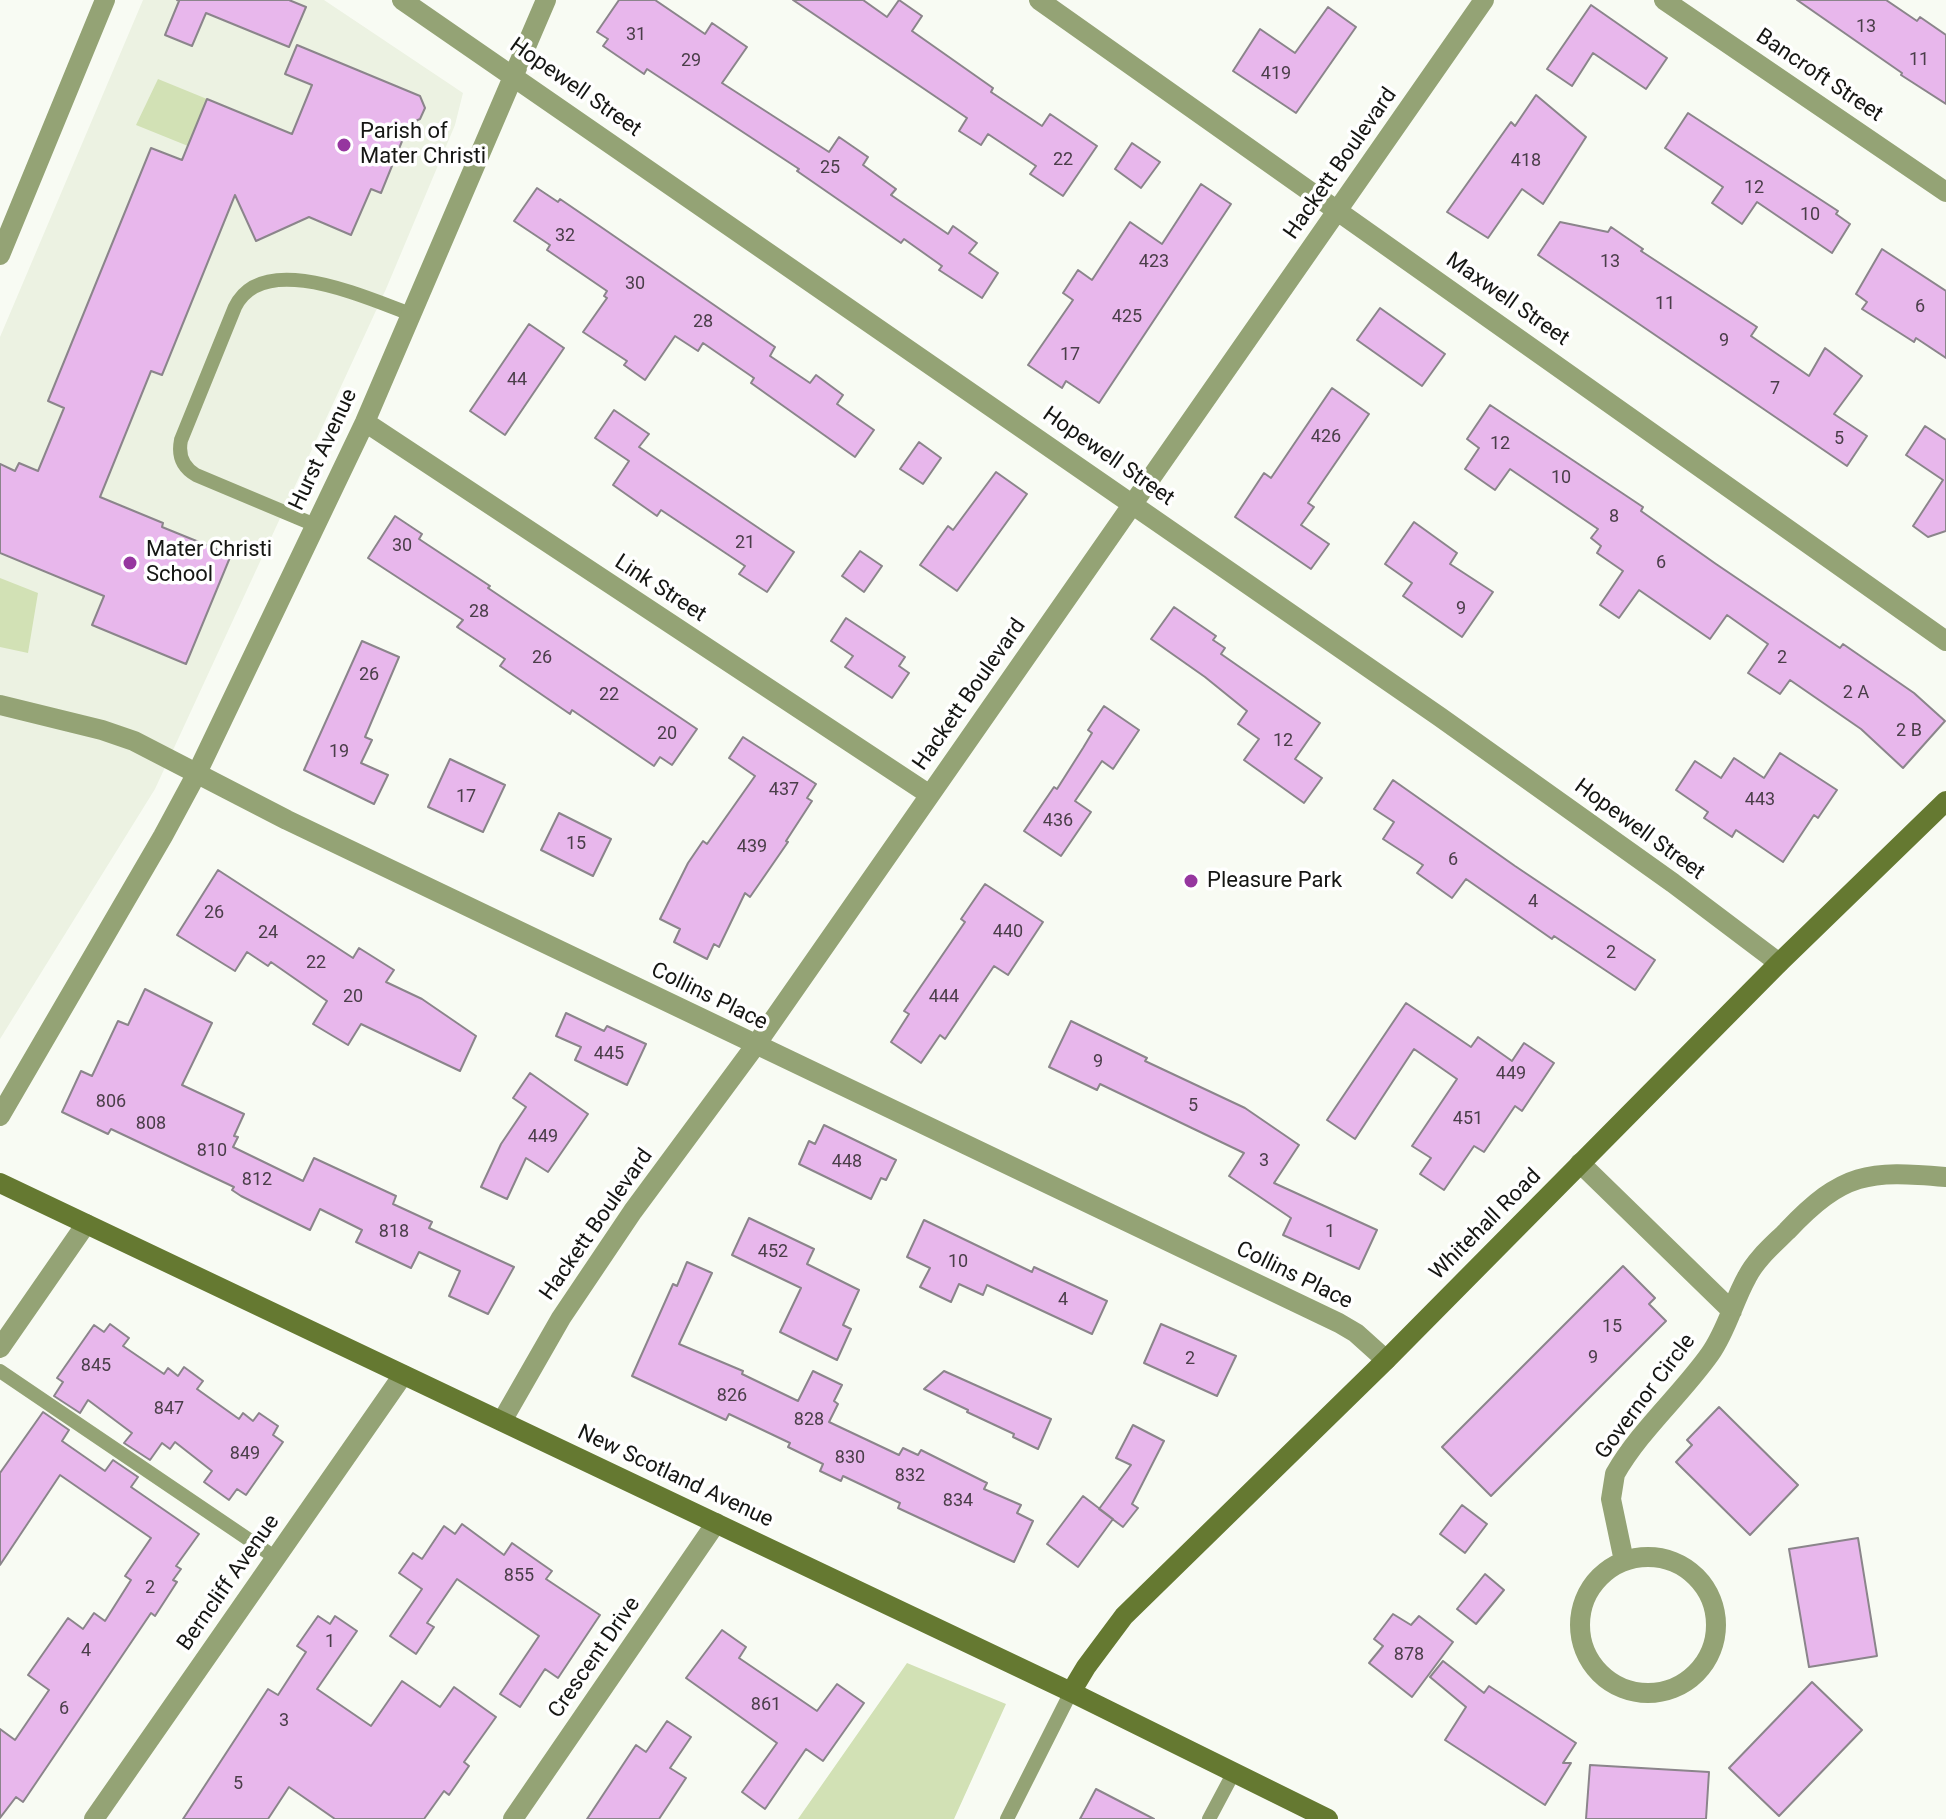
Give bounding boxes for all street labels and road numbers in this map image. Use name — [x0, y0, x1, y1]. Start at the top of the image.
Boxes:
street label: Bancroft Street — [1750, 24, 1888, 128]
street label: Hopewell Street — [504, 33, 646, 143]
street label: Hackett Boulevard — [1279, 83, 1403, 245]
street label: Maxwell Street — [1440, 248, 1574, 352]
street label: Hurst Avenue — [284, 385, 364, 515]
street label: Hopewell Street — [1037, 402, 1179, 512]
street label: Link Street — [609, 550, 711, 628]
street label: Hackett Boulevard — [908, 614, 1032, 776]
street label: Hopewell Street — [1569, 774, 1709, 886]
street label: Collins Place — [646, 957, 772, 1037]
street label: Hackett Boulevard — [535, 1144, 659, 1306]
street label: Whitehall Road — [1425, 1164, 1547, 1286]
street label: Collins Place — [1231, 1236, 1357, 1316]
street label: Governor Circle — [1590, 1329, 1702, 1465]
street label: New Scotland Avenue — [573, 1420, 777, 1534]
street label: Berncliff Avenue — [172, 1510, 286, 1656]
street label: Crescent Drive — [543, 1592, 647, 1724]

